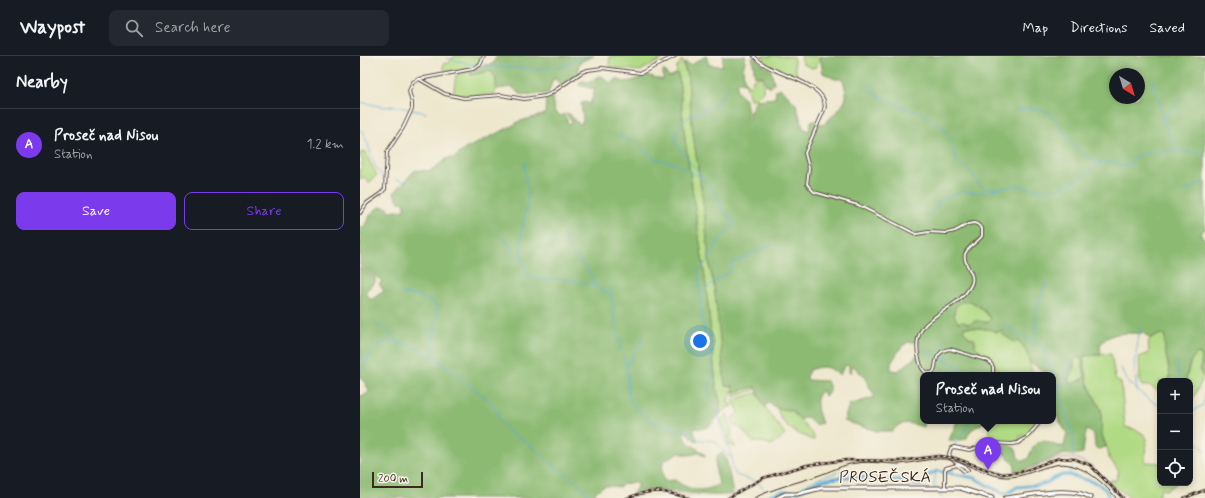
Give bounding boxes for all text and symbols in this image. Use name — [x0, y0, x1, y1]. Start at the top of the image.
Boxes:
search box — [109, 10, 389, 46]
text: Waypost — [20, 15, 85, 40]
icon: search — [123, 17, 145, 39]
text: Search here — [155, 18, 231, 38]
text: Map — [1022, 19, 1048, 37]
text: Directions — [1070, 19, 1128, 37]
text: Saved — [1150, 19, 1185, 37]
north arrow — [1109, 68, 1145, 104]
text: Nearby — [16, 71, 68, 93]
text: Proseč nad Nisou — [54, 126, 158, 146]
text: A — [25, 136, 33, 153]
text: 1.2 km — [307, 136, 344, 153]
text: Station — [54, 146, 92, 163]
button: Save — [16, 192, 176, 230]
button: Share — [184, 192, 344, 230]
your location — [690, 331, 710, 351]
popup — [920, 372, 1056, 424]
map controls — [1157, 378, 1193, 486]
button: + — [1157, 378, 1193, 414]
text: Proseč nad Nisou — [936, 380, 1040, 400]
text: Station — [936, 400, 974, 417]
button: − — [1157, 414, 1193, 450]
pin: A — [975, 437, 1001, 470]
button: locate — [1157, 450, 1193, 486]
street label: PROSEČSKÁ — [839, 467, 931, 488]
scale bar — [372, 470, 423, 489]
text: 200 m — [378, 472, 408, 486]

